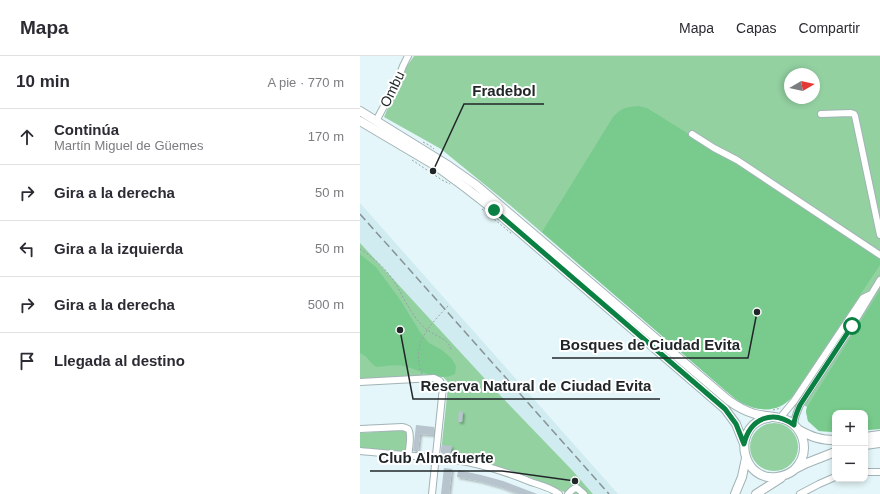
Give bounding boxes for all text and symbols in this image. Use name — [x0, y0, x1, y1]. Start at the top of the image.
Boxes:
text: Mapa — [20, 17, 69, 38]
text: Mapa — [679, 20, 714, 36]
text: Capas — [736, 20, 777, 36]
text: Compartir — [799, 20, 860, 36]
street label: Ombu — [376, 68, 408, 110]
north arrow — [784, 68, 820, 104]
text: 10 min — [16, 72, 70, 91]
text: A pie · 770 m — [267, 75, 344, 90]
callout: Fradebol — [464, 77, 544, 104]
text: Fradebol — [472, 82, 536, 99]
text: Continúa — [54, 121, 119, 138]
icon: ahead — [16, 126, 38, 148]
text: 170 m — [308, 129, 344, 144]
text: Martín Miguel de Güemes — [54, 138, 204, 153]
icon: right — [16, 182, 38, 204]
text: Gira a la derecha — [54, 184, 175, 201]
text: 50 m — [315, 185, 344, 200]
route end — [485, 201, 503, 219]
icon: left — [16, 238, 38, 260]
text: Gira a la izquierda — [54, 240, 183, 257]
text: 50 m — [315, 241, 344, 256]
icon: right — [16, 294, 38, 316]
text: Gira a la derecha — [54, 296, 175, 313]
text: 500 m — [308, 297, 344, 312]
route start — [843, 317, 861, 335]
callout: Bosques de Ciudad Evita — [552, 331, 748, 358]
text: Bosques de Ciudad Evita — [560, 336, 741, 353]
icon: arrive — [16, 350, 38, 372]
text: Llegada al destino — [54, 352, 185, 369]
callout: Reserva Natural de Ciudad Evita — [413, 372, 660, 399]
text: Reserva Natural de Ciudad Evita — [421, 377, 652, 394]
map controls — [832, 410, 868, 482]
button: + — [832, 410, 868, 446]
callout: Club Almafuerte — [370, 444, 502, 471]
button: − — [832, 446, 868, 482]
text: Club Almafuerte — [378, 449, 494, 466]

